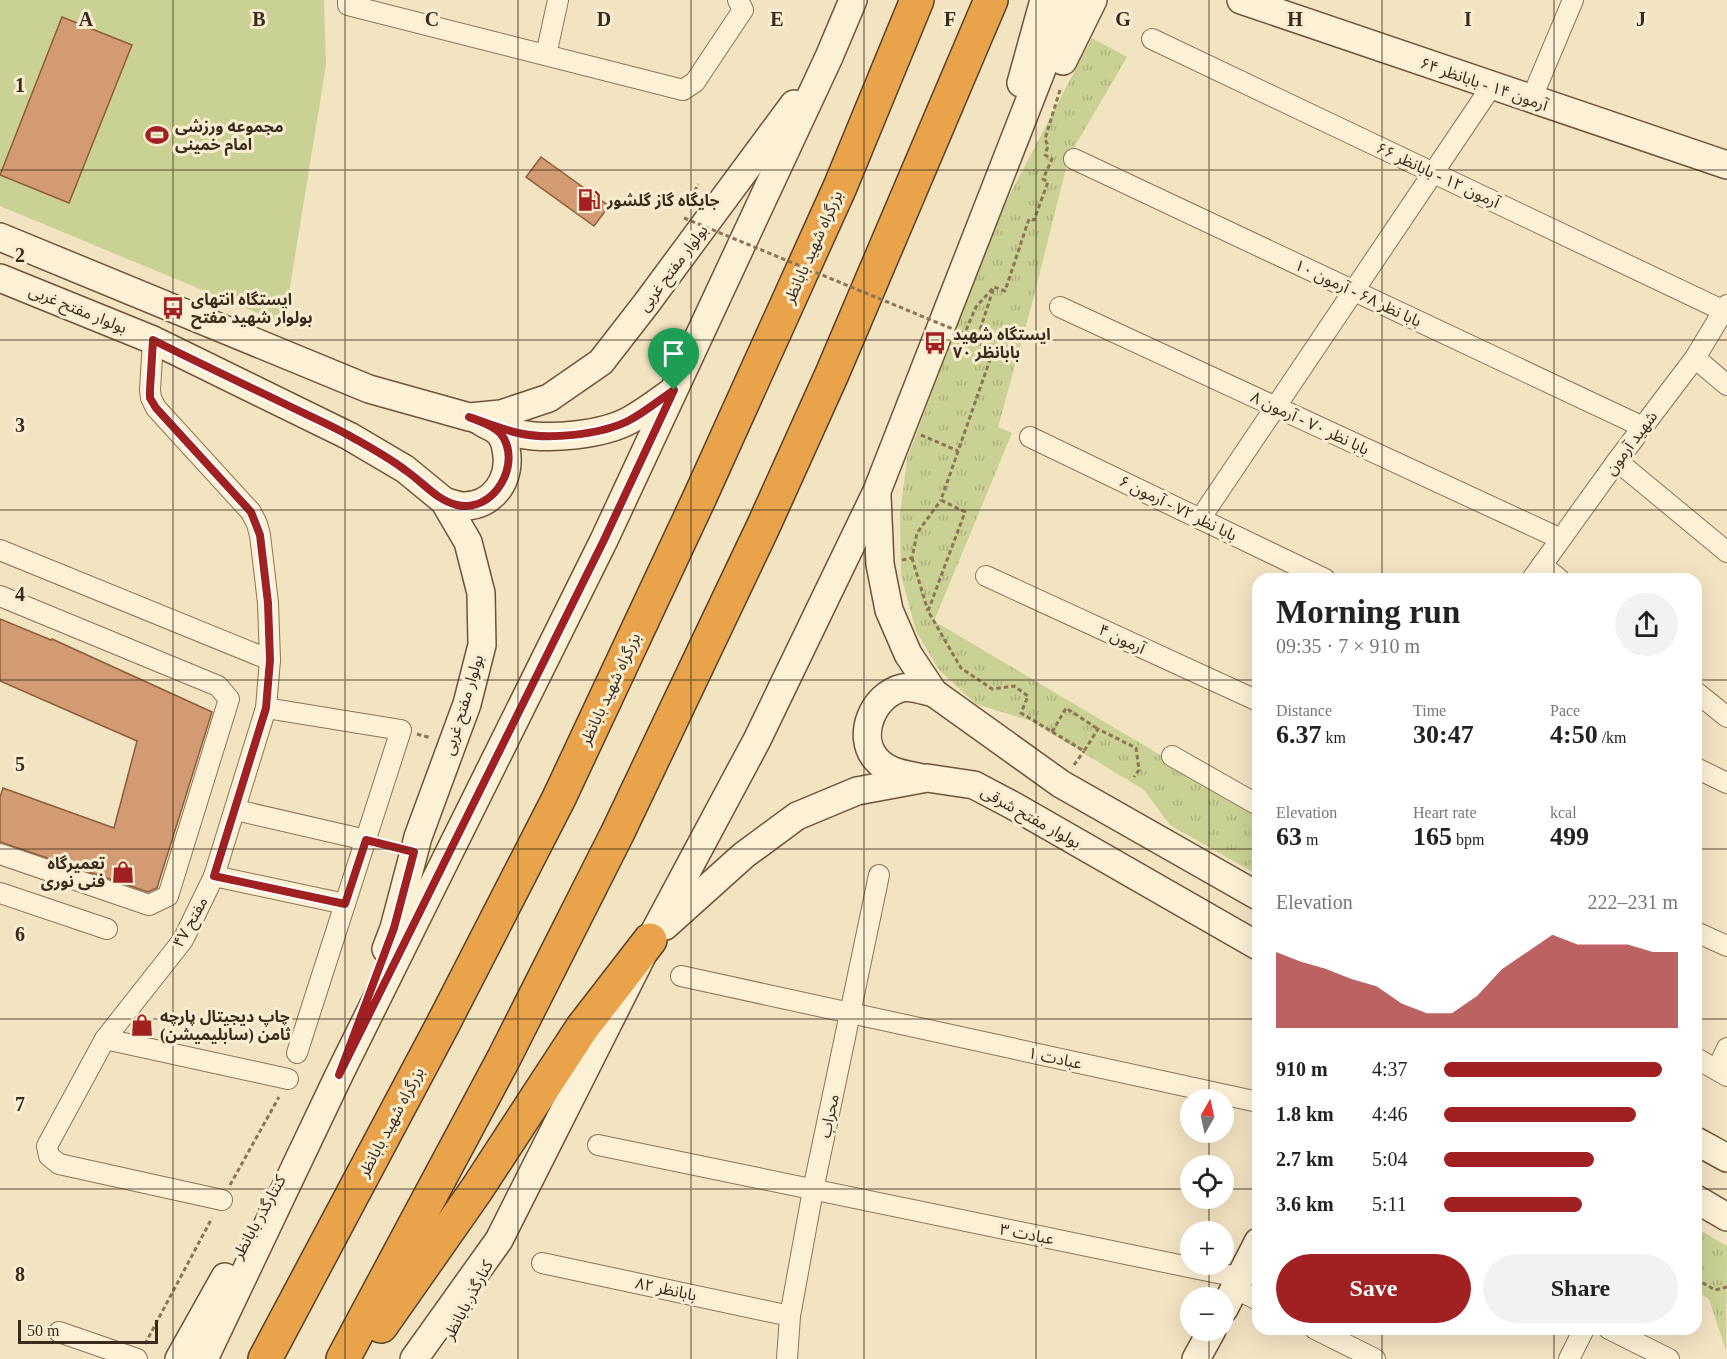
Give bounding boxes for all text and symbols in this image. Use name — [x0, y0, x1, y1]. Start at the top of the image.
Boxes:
text: A — [79, 8, 94, 30]
text: B — [252, 8, 266, 30]
text: C — [425, 8, 439, 30]
text: D — [597, 8, 611, 30]
text: E — [770, 8, 784, 30]
text: F — [944, 8, 956, 30]
text: G — [1115, 8, 1131, 30]
text: H — [1287, 8, 1303, 30]
text: I — [1464, 8, 1472, 30]
text: J — [1636, 8, 1646, 30]
street label: آرمون ۱۴ - بابانظر ۶۴ — [1418, 54, 1551, 115]
text: 1 — [15, 74, 25, 96]
place label: مجموعه ورزشی امام خمینی — [175, 118, 284, 156]
sports icon: مجموعه ورزشی امام خمینی — [144, 122, 170, 148]
street label: آرمون ۱۲ - بابانظر ۶۶ — [1373, 139, 1503, 212]
fuel station icon: جایگاه گاز گلشور — [576, 187, 602, 213]
street label: بزرگراه شهید بابانظر — [780, 188, 846, 307]
place label: جایگاه گاز گلشور — [606, 192, 720, 210]
street label: بولوار مفتح غربی — [635, 221, 714, 317]
text: 2 — [15, 244, 25, 266]
street label: بابا نظر ۶۸ - آرمون ۱۰ — [1292, 256, 1424, 331]
street label: بولوار مفتح غربی — [25, 282, 129, 340]
place label: ایستگاه انتهای بولوار شهید مفتح — [191, 291, 313, 330]
bus stop icon: ایستگاه انتهای بولوار شهید مفتح — [160, 295, 186, 321]
place label: ایستگاه شهید بابانظر ۷۰ — [953, 326, 1051, 362]
pin — [648, 328, 699, 390]
bus stop icon: ایستگاه شهید بابانظر ۷۰ — [922, 330, 948, 356]
icon: arrive — [657, 337, 690, 370]
street label: بابا نظر ۷۰ - آرمون ۸ — [1248, 388, 1372, 459]
street label: شهید آرمون — [1602, 408, 1661, 479]
text: 3 — [15, 414, 25, 436]
street label: بابا نظر ۷۲ - آرمون ۶ — [1116, 472, 1240, 545]
text: 4 — [15, 583, 25, 605]
button: share — [1615, 593, 1678, 656]
text: Morning run — [1276, 594, 1460, 630]
street label: آرمون ۴ — [1096, 621, 1149, 659]
street label: بزرگراه شهید بابانظر — [576, 630, 644, 749]
text: 09:35 · 7 × 910 m — [1276, 635, 1420, 657]
street label: بولوار مفتح غربی — [440, 653, 490, 758]
text: Distance — [1276, 702, 1332, 719]
text: Time — [1413, 702, 1446, 719]
text: Pace — [1550, 702, 1580, 719]
text: 6.37 — [1276, 720, 1322, 749]
text: 30:47 — [1413, 720, 1474, 749]
text: 4:50 — [1550, 720, 1598, 749]
text: km — [1322, 729, 1346, 746]
text: /km — [1598, 729, 1627, 746]
text: 5 — [15, 753, 25, 775]
street label: بولوار مفتح شرقی — [976, 783, 1084, 855]
text: Elevation — [1276, 804, 1337, 821]
text: Heart rate — [1413, 804, 1477, 821]
text: kcal — [1550, 804, 1577, 821]
text: 63 — [1276, 822, 1302, 851]
text: 165 — [1413, 822, 1452, 851]
text: 499 — [1550, 822, 1589, 851]
text: m — [1302, 831, 1318, 848]
text: bpm — [1452, 831, 1484, 848]
place label: تعمیرگاه فنی نوری — [41, 855, 105, 891]
shop icon: تعمیرگاه فنی نوری — [110, 859, 136, 885]
text: Elevation — [1276, 891, 1353, 913]
text: 222–231 m — [1587, 891, 1678, 913]
street label: مفتح ۴۷ — [169, 894, 214, 952]
text: 6 — [15, 923, 25, 945]
place label: چاپ دیجیتال پارچه ثامن (سابلیمیشن) — [160, 1008, 291, 1044]
shop icon: چاپ دیجیتال پارچه ثامن (سابلیمیشن) — [129, 1012, 155, 1038]
street label: عبادت ۱ — [1026, 1044, 1084, 1072]
text: 910 m — [1276, 1058, 1328, 1080]
text: 4:37 — [1372, 1058, 1408, 1080]
street label: بزرگراه شهید بابانظر — [354, 1064, 428, 1181]
north arrow — [1180, 1089, 1234, 1143]
map controls — [1180, 1089, 1234, 1341]
text: 7 — [15, 1093, 25, 1115]
street label: محراب — [816, 1093, 843, 1140]
text: 1.8 km — [1276, 1103, 1334, 1125]
text: 4:46 — [1372, 1103, 1408, 1125]
text: 2.7 km — [1276, 1148, 1334, 1170]
text: 5:04 — [1372, 1148, 1408, 1170]
button: locate — [1180, 1155, 1234, 1209]
street label: کنتارگذر بابانظر — [229, 1172, 290, 1263]
text: 3.6 km — [1276, 1193, 1334, 1215]
text: 5:11 — [1372, 1193, 1407, 1215]
street label: عبادت ۳ — [998, 1220, 1056, 1248]
button: + — [1180, 1221, 1234, 1275]
button: Save — [1276, 1254, 1471, 1323]
button: Share — [1483, 1254, 1678, 1323]
street label: کنارگذر بابانظر — [440, 1257, 497, 1344]
text: 8 — [15, 1263, 25, 1285]
street label: بابانظر ۸۲ — [634, 1274, 698, 1305]
button: − — [1180, 1287, 1234, 1341]
scale bar — [18, 1317, 158, 1344]
text: 50 m — [27, 1322, 59, 1339]

